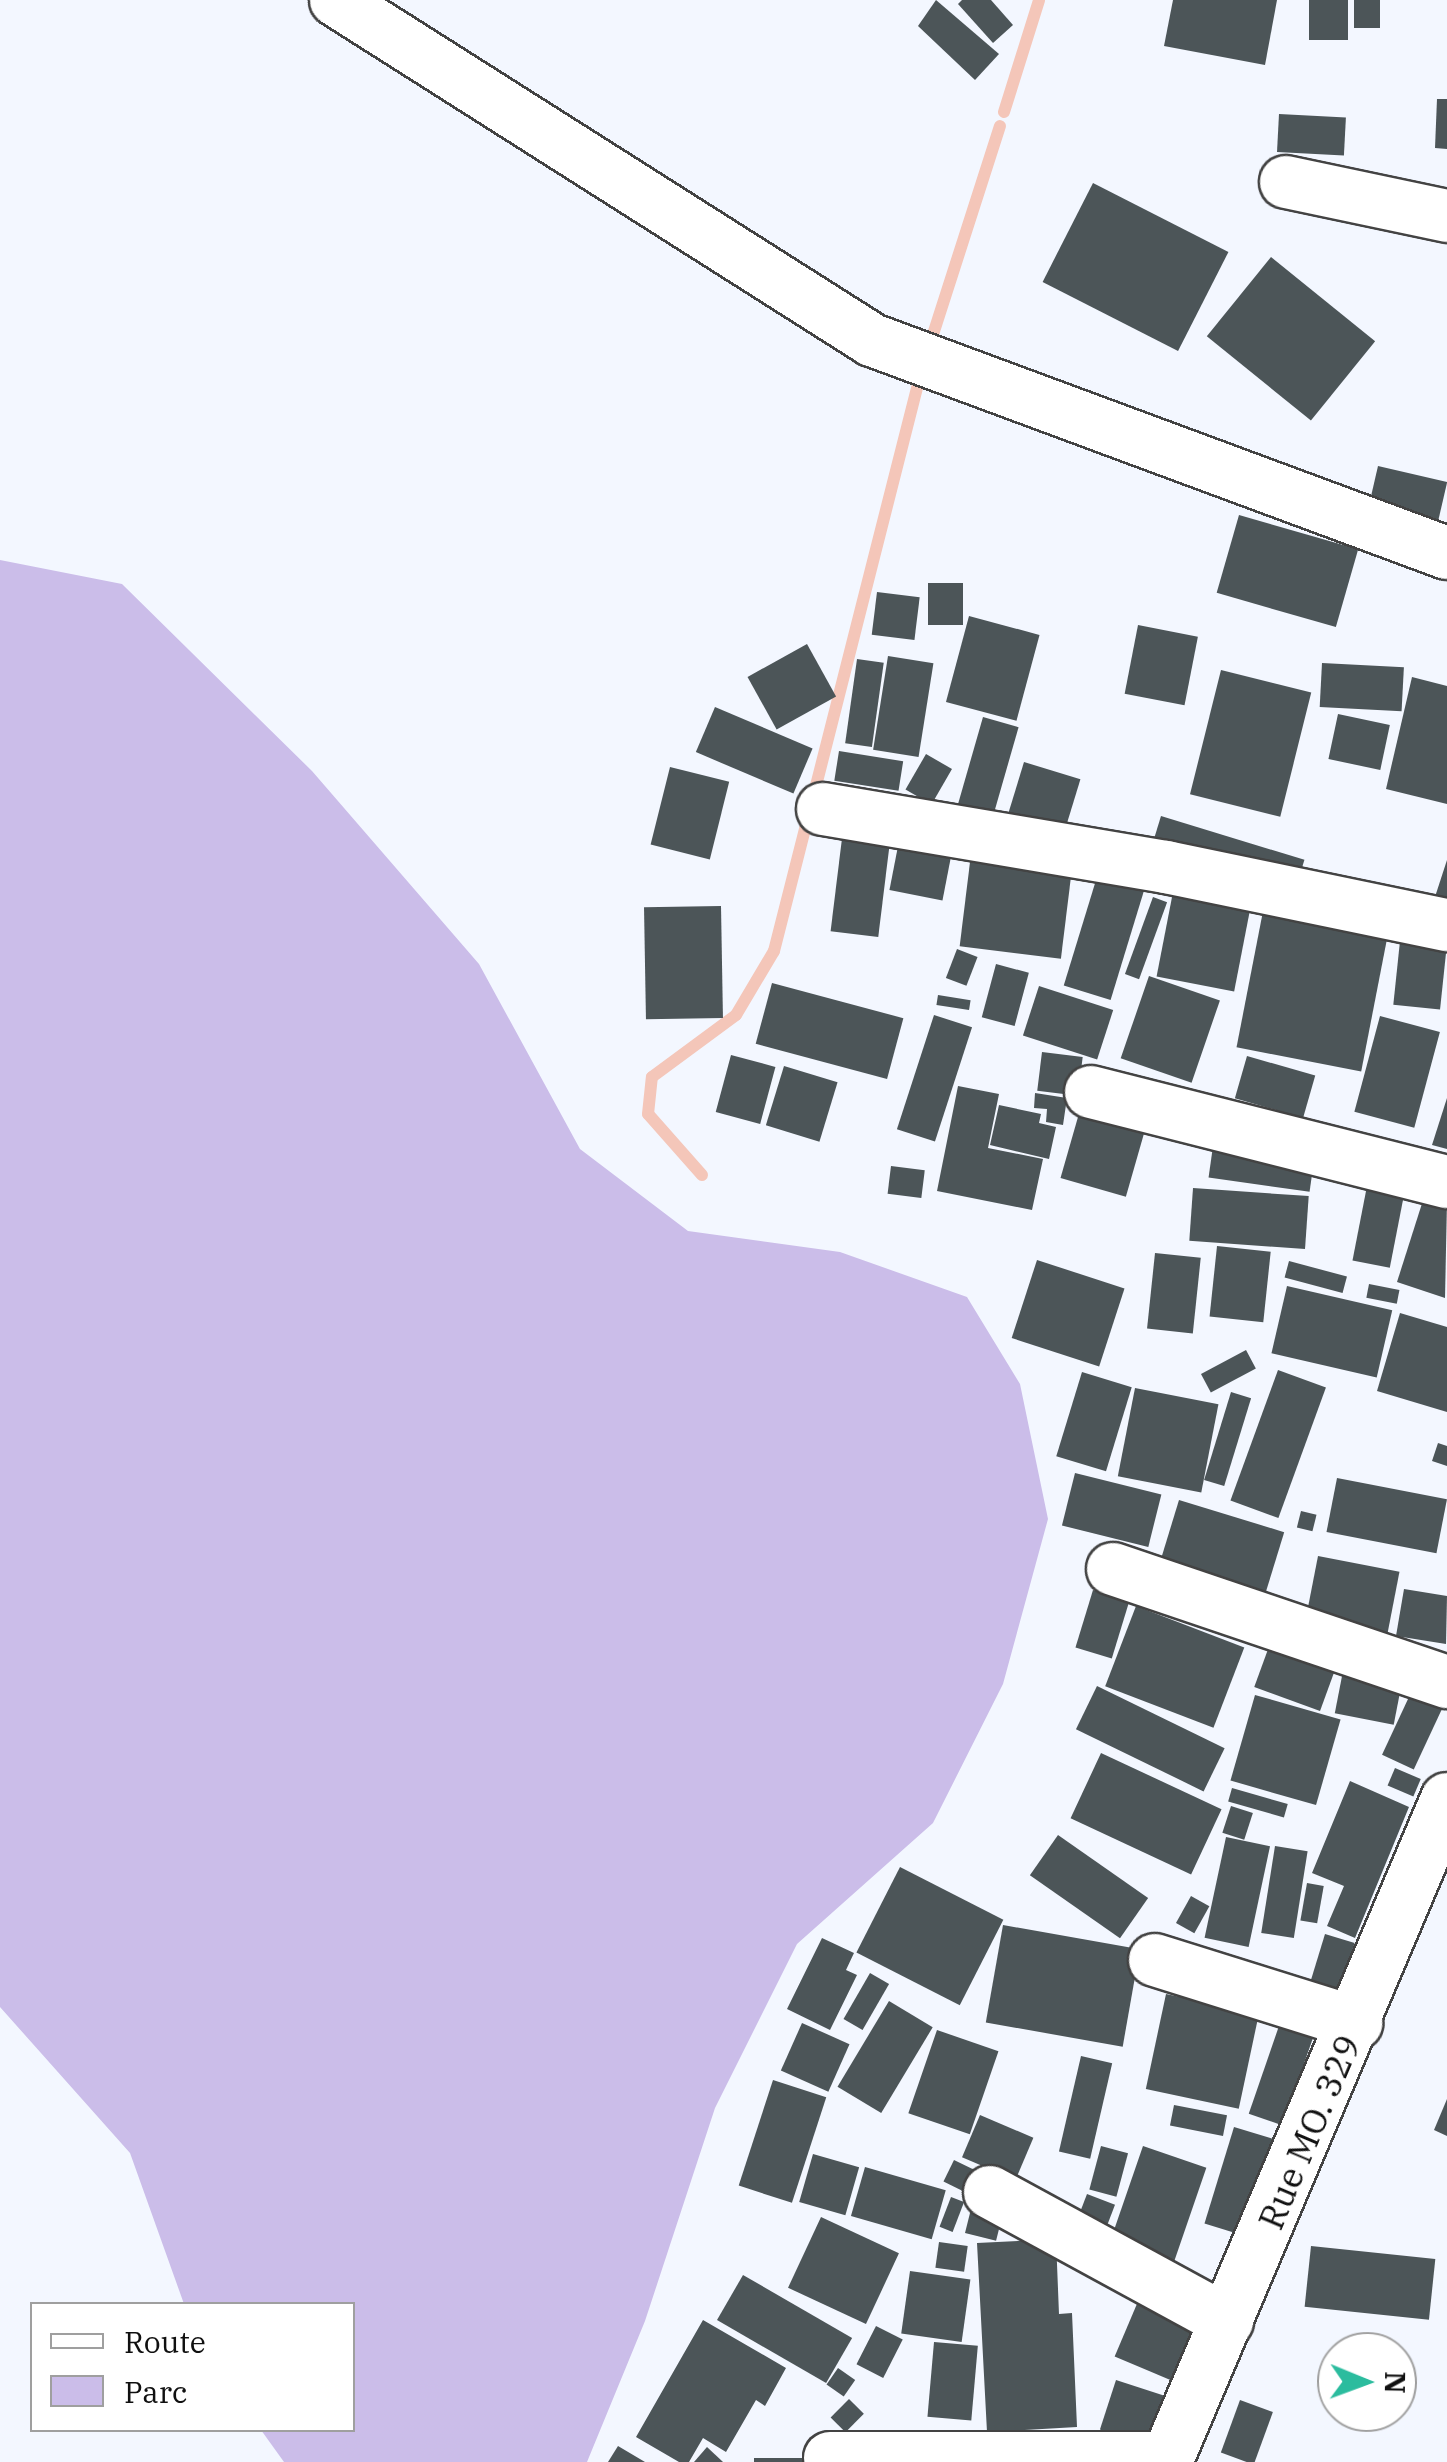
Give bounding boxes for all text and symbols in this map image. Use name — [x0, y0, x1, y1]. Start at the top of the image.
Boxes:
street label: Rue MO. 329 — [1249, 2029, 1369, 2235]
legend — [30, 2302, 355, 2432]
text: Route — [124, 2322, 206, 2361]
north arrow — [1317, 2332, 1417, 2432]
text: N — [1377, 2371, 1414, 2394]
text: Parc — [124, 2372, 187, 2411]

